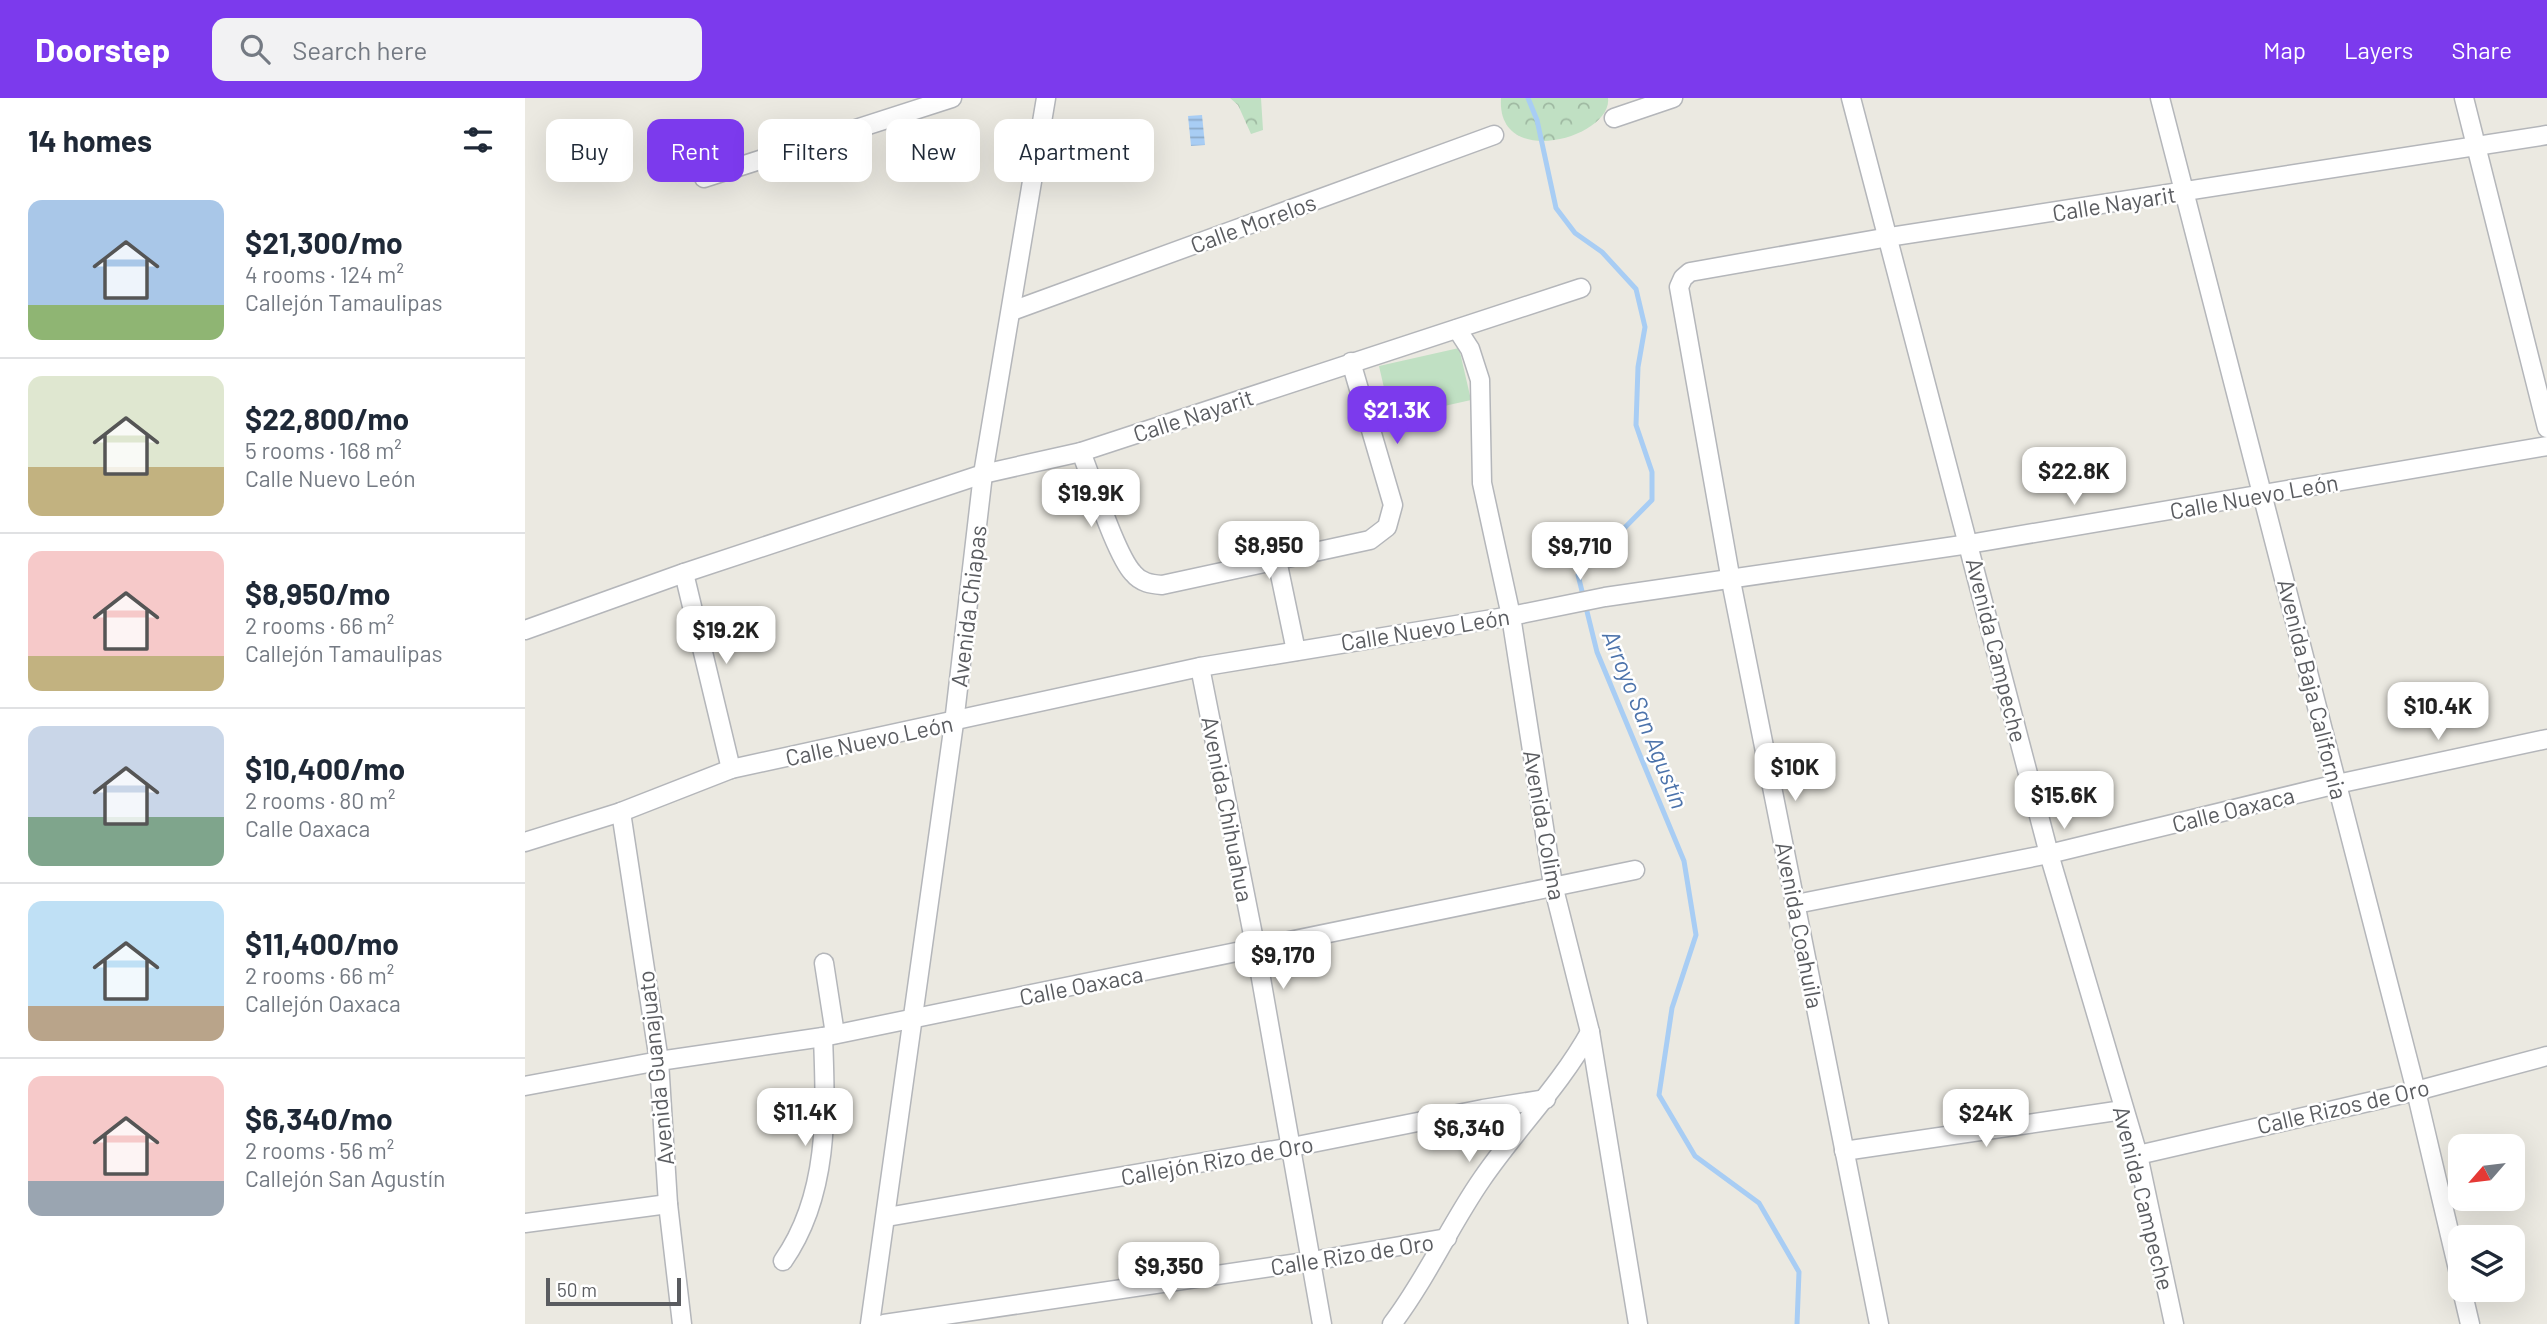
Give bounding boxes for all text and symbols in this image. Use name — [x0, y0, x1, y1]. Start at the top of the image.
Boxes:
search box — [212, 18, 702, 81]
text: Doorstep — [35, 29, 170, 69]
icon: search — [236, 30, 274, 68]
text: Search here — [292, 34, 427, 65]
text: Map — [2263, 35, 2306, 64]
text: Layers — [2344, 35, 2413, 64]
text: Share — [2451, 35, 2512, 64]
chip: Buy — [546, 119, 633, 182]
chip: Rent — [647, 119, 744, 182]
chip: Filters — [758, 119, 872, 182]
chip: New — [886, 119, 980, 182]
chip: Apartment — [994, 119, 1154, 182]
icon: filters — [459, 121, 497, 159]
text: 14 homes — [28, 122, 152, 158]
street label: Calle Nayarit — [2050, 179, 2178, 227]
street label: Calle Morelos — [1186, 187, 1320, 259]
text: $21,300/mo — [245, 224, 403, 260]
icon: home — [84, 228, 168, 312]
text: 4 rooms · 124 m² — [245, 260, 404, 288]
text: Callejón Tamaulipas — [245, 288, 443, 316]
street label: Calle Nayarit — [1129, 382, 1257, 448]
pin: $21.3K — [1340, 386, 1454, 446]
text: $21.3K — [1363, 395, 1431, 423]
text: $22,800/mo — [245, 400, 409, 436]
icon: home — [84, 404, 168, 488]
text: 5 rooms · 168 m² — [245, 436, 402, 464]
pin: $22.8K — [2017, 448, 2131, 507]
text: $22.8K — [2038, 456, 2110, 484]
text: Calle Nuevo León — [245, 464, 416, 492]
street label: Calle Nuevo León — [2168, 467, 2340, 525]
pin: $19.9K — [1034, 470, 1148, 529]
text: $19.9K — [1058, 478, 1124, 506]
pin: $8,950 — [1212, 522, 1326, 581]
pin: $9,710 — [1523, 522, 1637, 582]
street label: Avenida Chiapas — [944, 524, 992, 688]
text: $8,950 — [1234, 530, 1304, 558]
text: $9,710 — [1548, 531, 1612, 559]
street label: Avenida Campeche — [1961, 555, 2033, 745]
text: $8,950/mo — [245, 575, 391, 611]
street label: Avenida Baja California — [2272, 576, 2354, 802]
icon: home — [84, 579, 168, 663]
street label: Calle Nuevo León — [1339, 602, 1511, 656]
pin: $19.2K — [669, 606, 783, 666]
text: 2 rooms · 66 m² — [245, 611, 394, 639]
text: $19.2K — [693, 615, 760, 643]
water label: Arroyo San Agustín — [1597, 625, 1695, 813]
text: Callejón Tamaulipas — [245, 639, 443, 667]
pin: $10.4K — [2381, 682, 2495, 742]
text: $10.4K — [2404, 691, 2472, 719]
street label: Calle Nuevo León — [783, 709, 955, 771]
street label: Avenida Chihuahua — [1196, 714, 1260, 904]
pin: $10K — [1754, 744, 1836, 803]
street label: Avenida Colima — [1518, 748, 1572, 902]
text: $10,400/mo — [245, 750, 405, 786]
text: $10K — [1771, 752, 1819, 780]
icon: home — [84, 754, 168, 838]
pin: $15.6K — [2007, 772, 2121, 831]
text: $15.6K — [2031, 780, 2097, 808]
street label: Calle Oaxaca — [2169, 780, 2297, 838]
text: 2 rooms · 80 m² — [245, 786, 395, 814]
text: Calle Oaxaca — [245, 814, 370, 842]
street label: Avenida Coahuila — [1770, 839, 1830, 1011]
text: $11,400/mo — [245, 925, 399, 961]
icon: home — [84, 929, 168, 1013]
pin: $9,170 — [1226, 932, 1340, 991]
text: $9,170 — [1251, 940, 1315, 968]
street label: Calle Oaxaca — [1017, 959, 1145, 1011]
text: 2 rooms · 66 m² — [245, 961, 394, 989]
street label: Avenida Guanajuato — [631, 969, 679, 1167]
text: Callejón Oaxaca — [245, 989, 401, 1017]
street label: Calle Rizos de Oro — [2254, 1073, 2432, 1139]
pin: $11.4K — [748, 1088, 862, 1148]
pin: $24K — [1945, 1090, 2027, 1149]
text: $11.4K — [773, 1097, 837, 1125]
text: $24K — [1959, 1098, 2013, 1126]
text: $6,340/mo — [245, 1100, 393, 1136]
street label: Avenida Campeche — [2108, 1103, 2180, 1293]
icon: home — [84, 1104, 168, 1188]
pin: $6,340 — [1412, 1104, 1526, 1164]
text: $6,340 — [1433, 1113, 1505, 1141]
street label: Callejón Rizo de Oro — [1118, 1129, 1316, 1191]
north arrow — [2448, 1134, 2525, 1211]
map controls — [2448, 1134, 2525, 1302]
text: 2 rooms · 56 m² — [245, 1136, 394, 1164]
text: Callejón San Agustín — [245, 1164, 445, 1192]
button: layers — [2448, 1225, 2525, 1302]
street label: Calle Rizo de Oro — [1268, 1227, 1436, 1281]
pin: $9,350 — [1112, 1242, 1226, 1302]
text: $9,350 — [1134, 1251, 1204, 1279]
scale bar — [546, 1275, 681, 1307]
text: 50 m — [557, 1278, 597, 1301]

